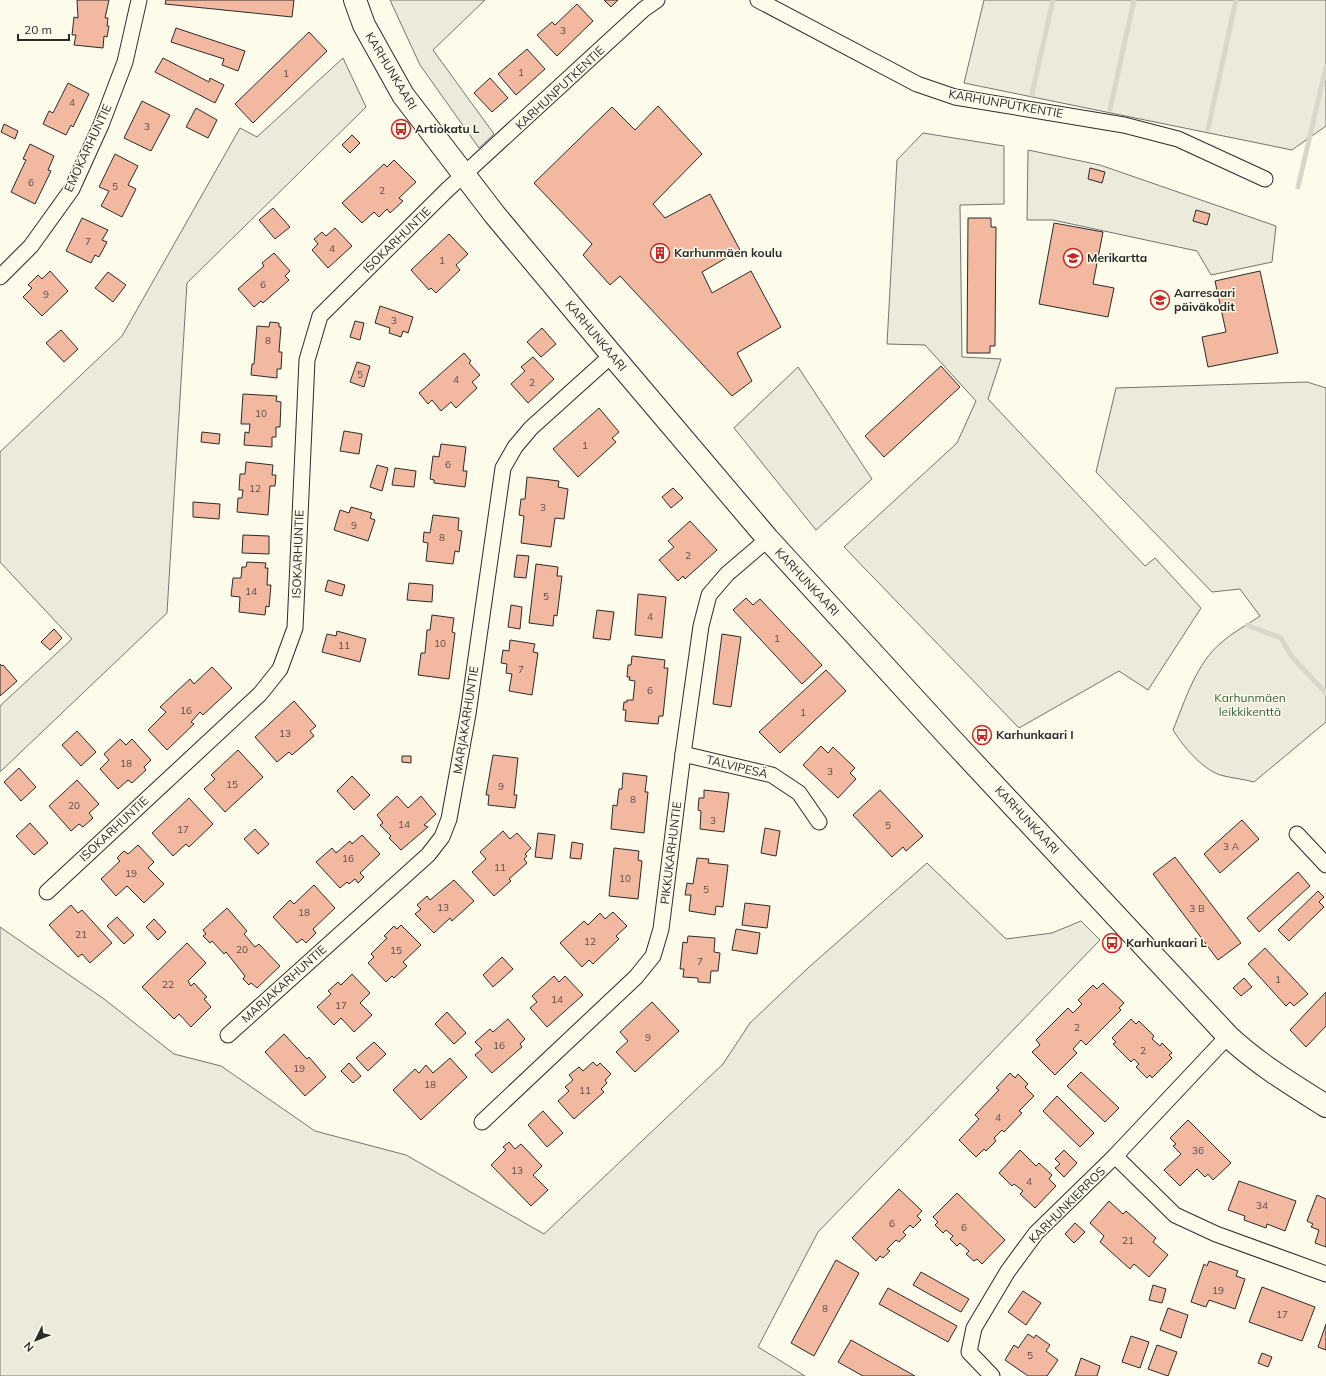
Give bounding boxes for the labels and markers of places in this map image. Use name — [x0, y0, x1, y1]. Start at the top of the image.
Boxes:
bus stop icon: Artiokatu L — [390, 118, 412, 140]
place label: Artiokatu L — [415, 121, 480, 136]
building icon: Karhunmäen koulu — [649, 242, 671, 264]
place label: Karhunmäen koulu — [674, 245, 782, 260]
school or university icon: Merikartta — [1062, 247, 1084, 269]
place label: Merikartta — [1087, 250, 1147, 265]
place label: Aarresaari päiväkodit — [1174, 285, 1235, 314]
school or university icon: Aarresaari päiväkodit — [1149, 289, 1171, 311]
bus stop icon: Karhunkaari I — [971, 724, 993, 746]
place label: Karhunkaari I — [996, 727, 1074, 742]
bus stop icon: Karhunkaari L — [1101, 932, 1123, 954]
place label: Karhunkaari L — [1126, 935, 1207, 950]

